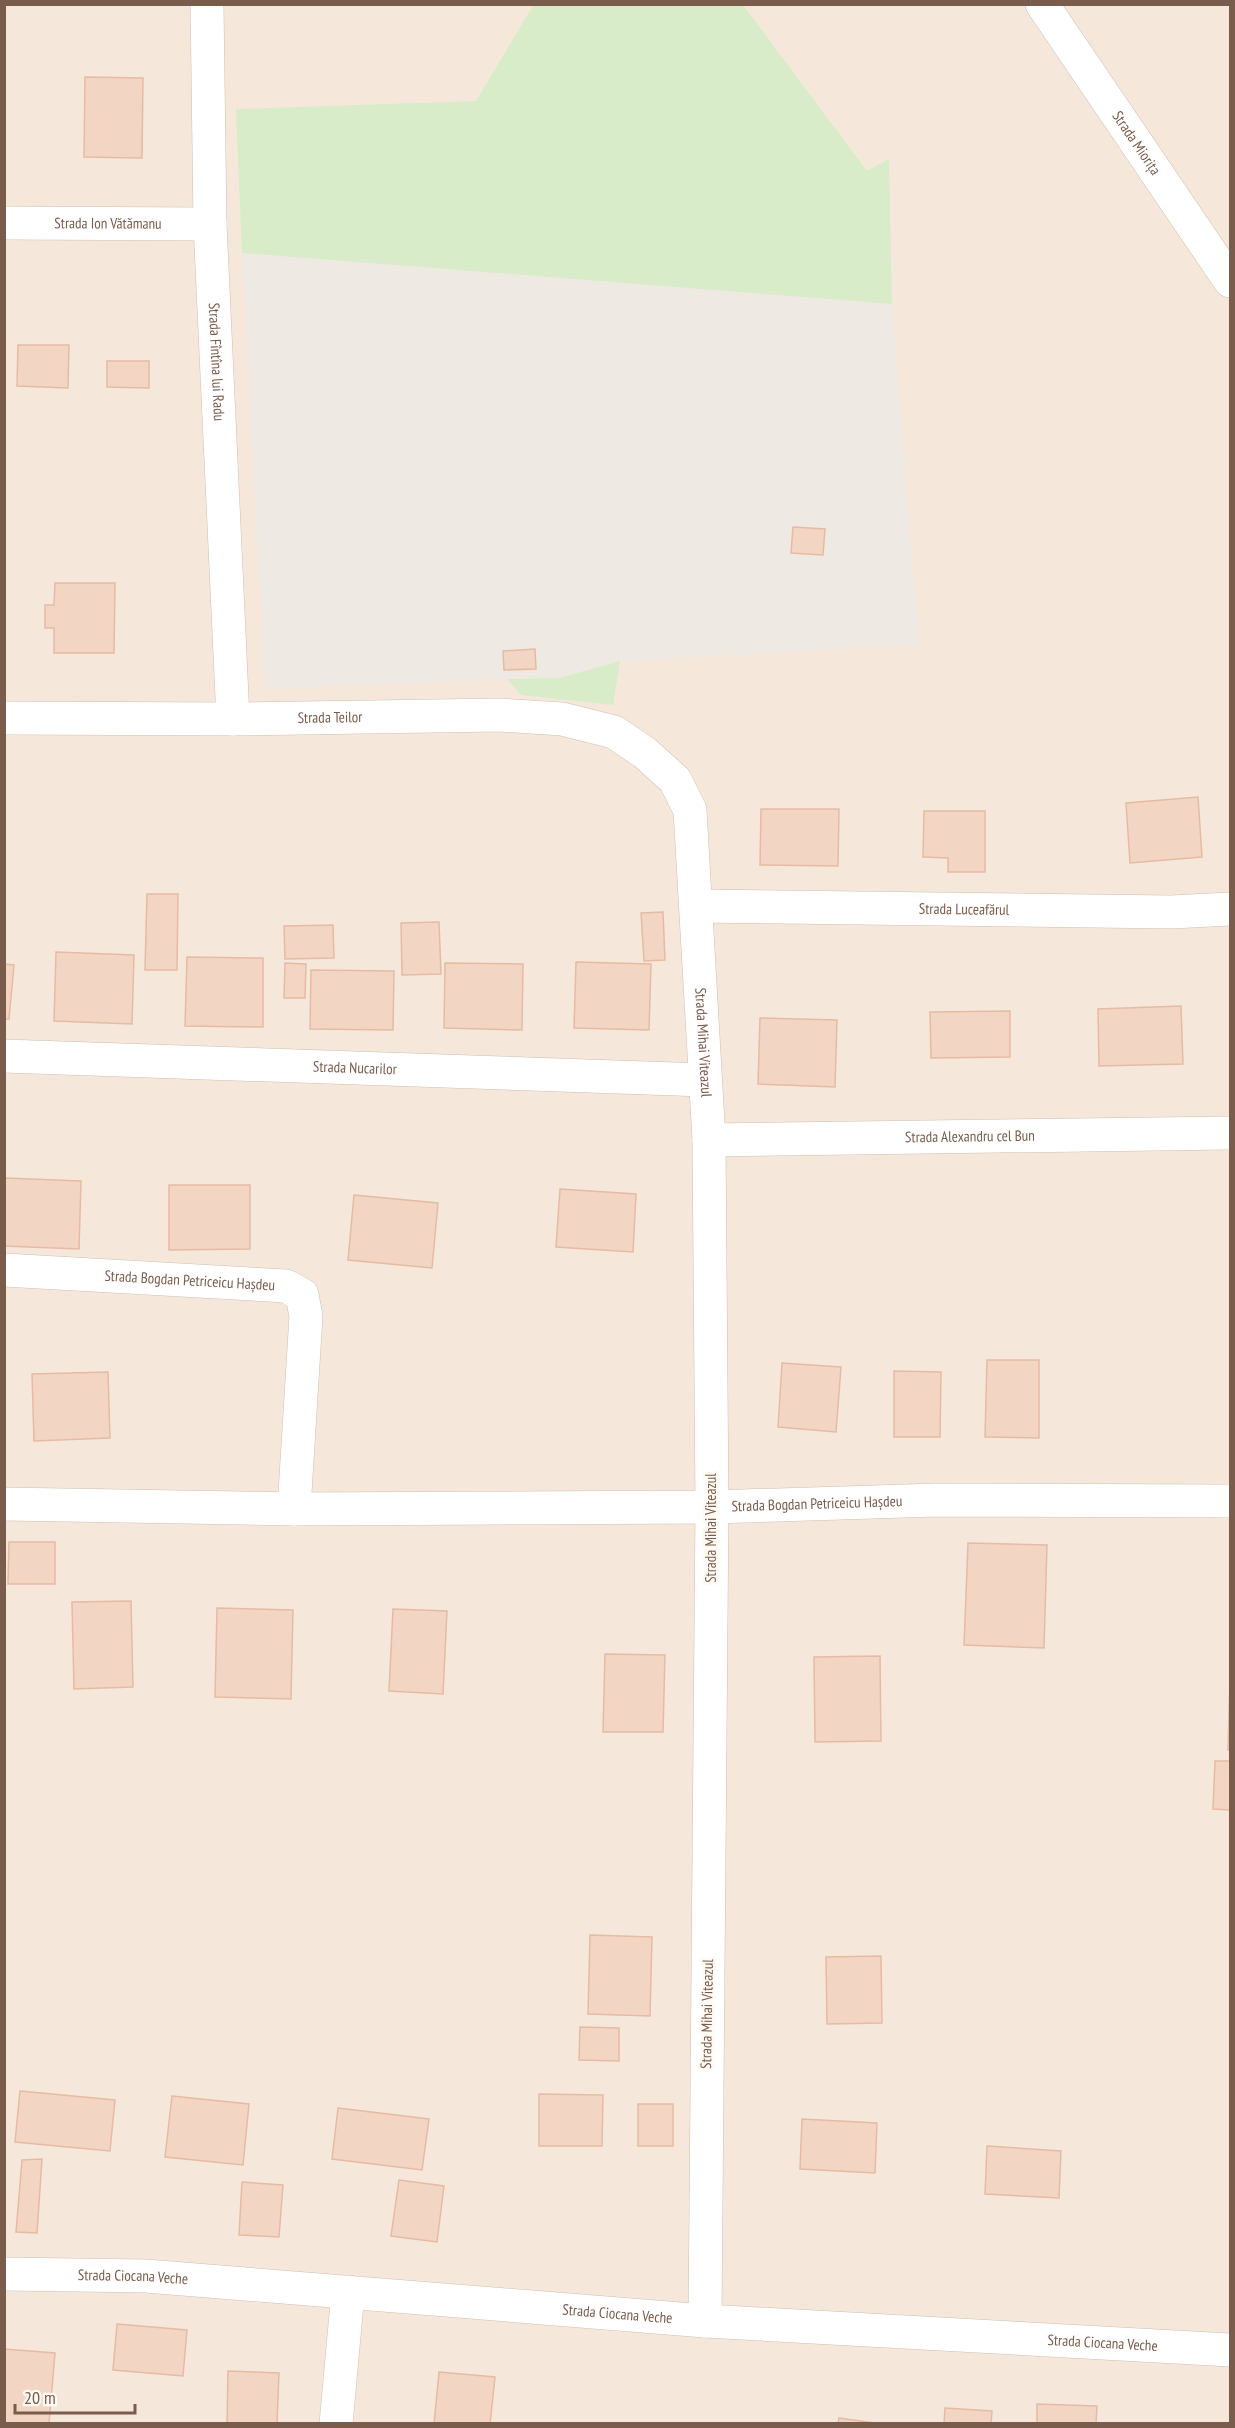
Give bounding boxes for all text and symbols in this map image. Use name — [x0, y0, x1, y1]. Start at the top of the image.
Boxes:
street label: Strada Miorița — [1108, 107, 1165, 178]
street label: Strada Ion Vătămanu — [54, 213, 162, 233]
street label: Strada Fîntîna lui Radu — [205, 302, 229, 421]
street label: Strada Teilor — [297, 707, 363, 727]
street label: Strada Luceafărul — [919, 899, 1010, 919]
street label: Strada Mihai Viteazul — [691, 987, 717, 1098]
street label: Strada Nucarilor — [313, 1057, 398, 1078]
street label: Strada Alexandru cel Bun — [905, 1126, 1035, 1146]
street label: Strada Bogdan Petriceicu Hașdeu — [104, 1266, 276, 1294]
street label: Strada Mihai Viteazul — [701, 1473, 720, 1583]
street label: Strada Bogdan Petriceicu Hașdeu — [731, 1491, 903, 1515]
street label: Strada Mihai Viteazul — [696, 1959, 717, 2069]
street label: Strada Ciocana Veche — [78, 2265, 189, 2288]
street label: Strada Ciocana Veche — [562, 2300, 673, 2327]
street label: Strada Ciocana Veche — [1047, 2330, 1158, 2355]
scale bar — [15, 2377, 135, 2415]
text: 20 m — [24, 2386, 56, 2409]

